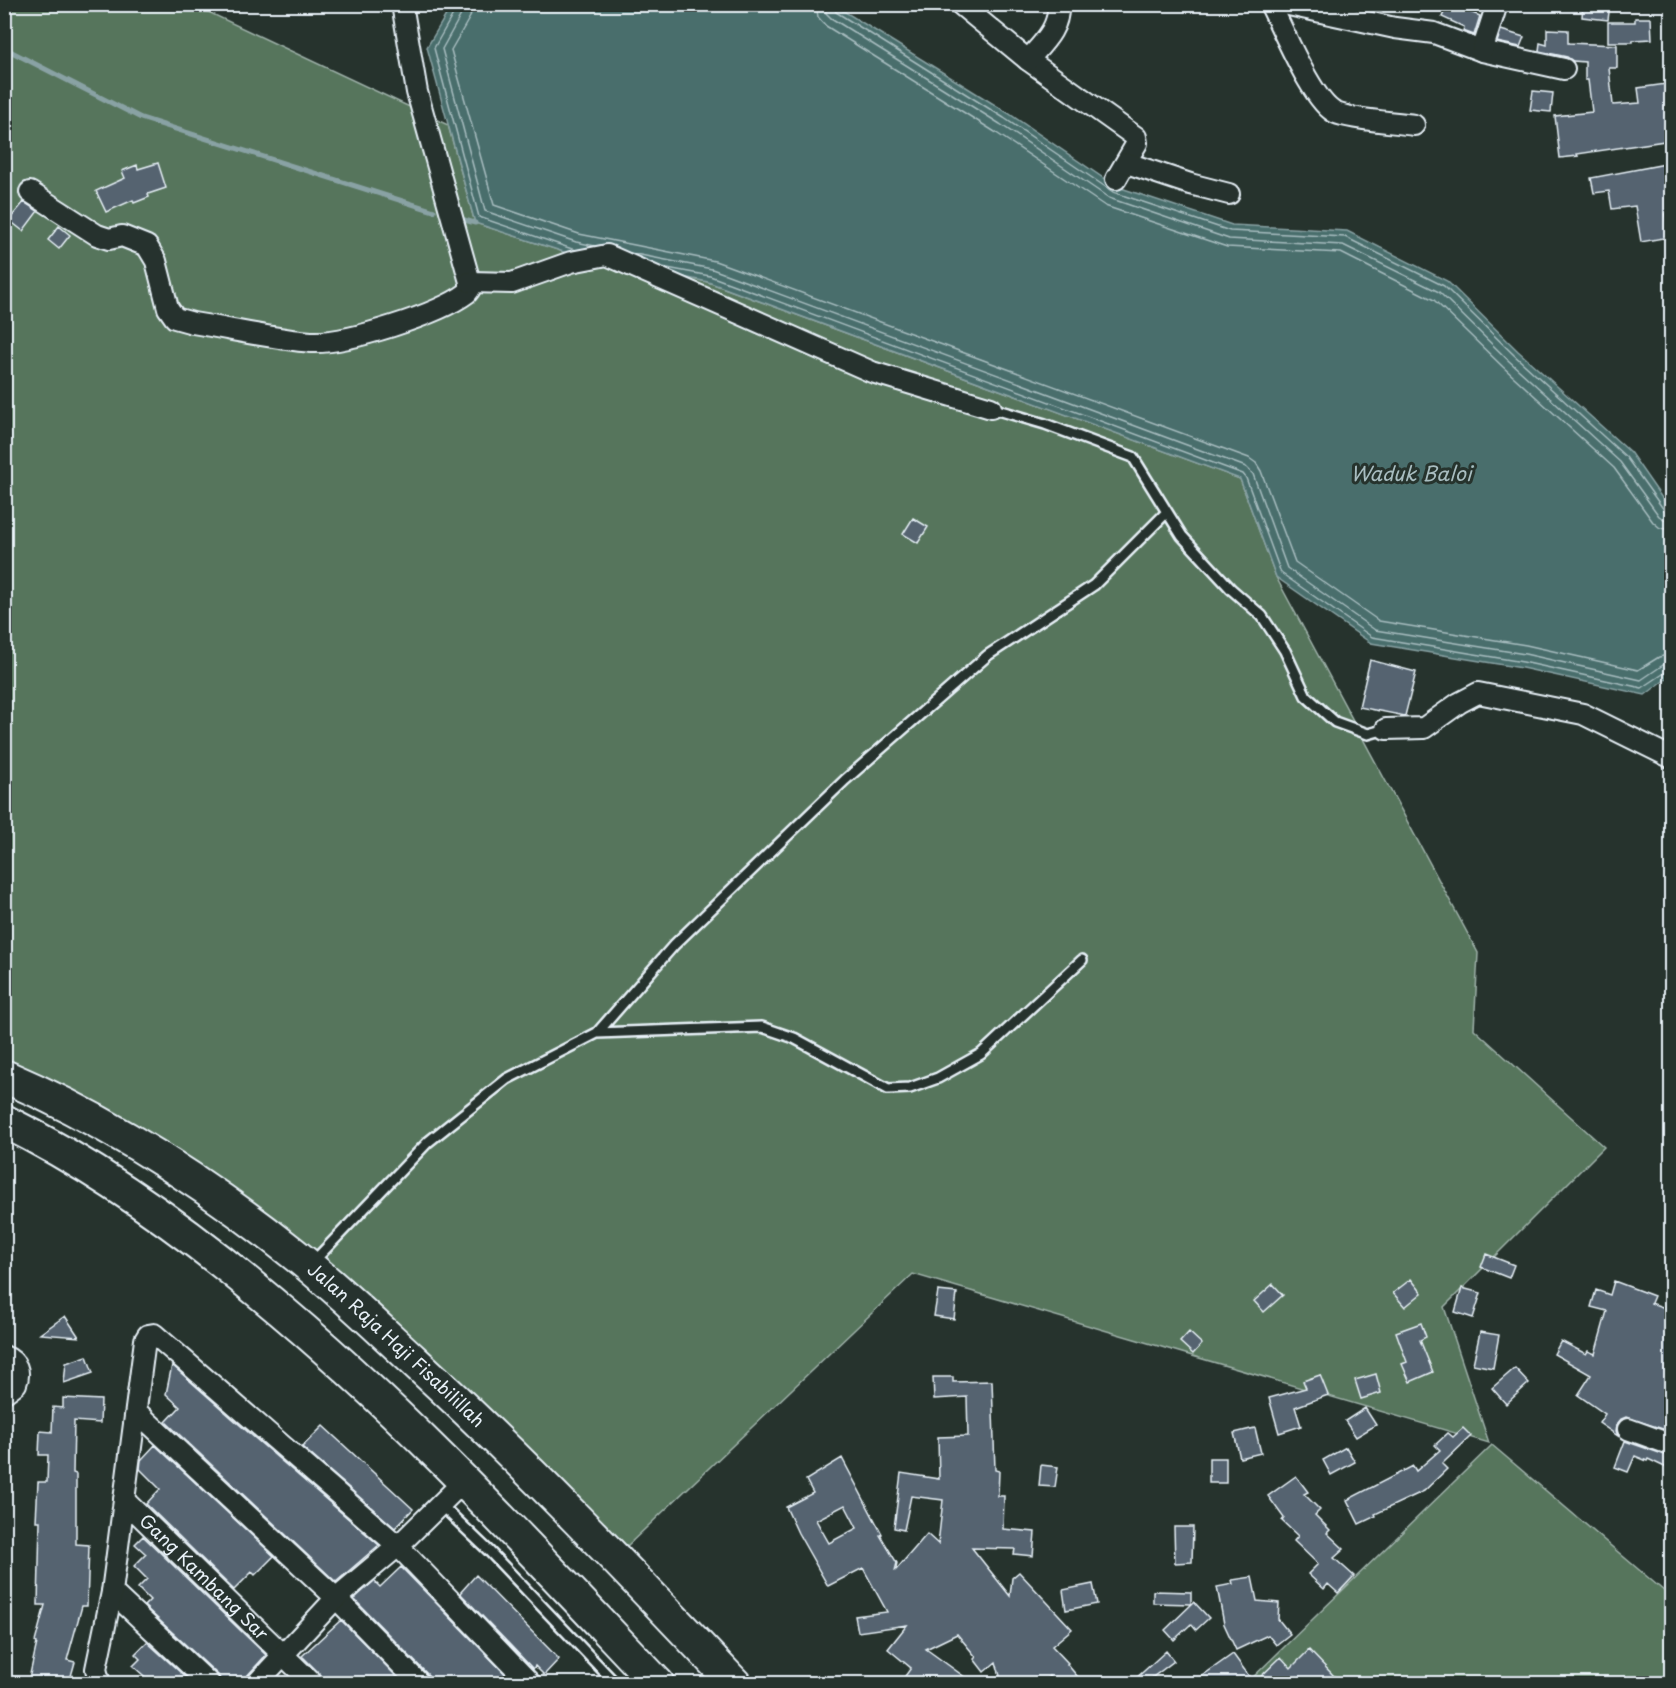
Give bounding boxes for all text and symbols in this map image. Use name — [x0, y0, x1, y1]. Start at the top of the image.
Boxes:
water label: Waduk Baloi — [1351, 458, 1475, 488]
street label: Jalan Raja Haji Fisabilillah — [302, 1255, 492, 1433]
street label: Gang Kambang Sar — [134, 1507, 276, 1646]

